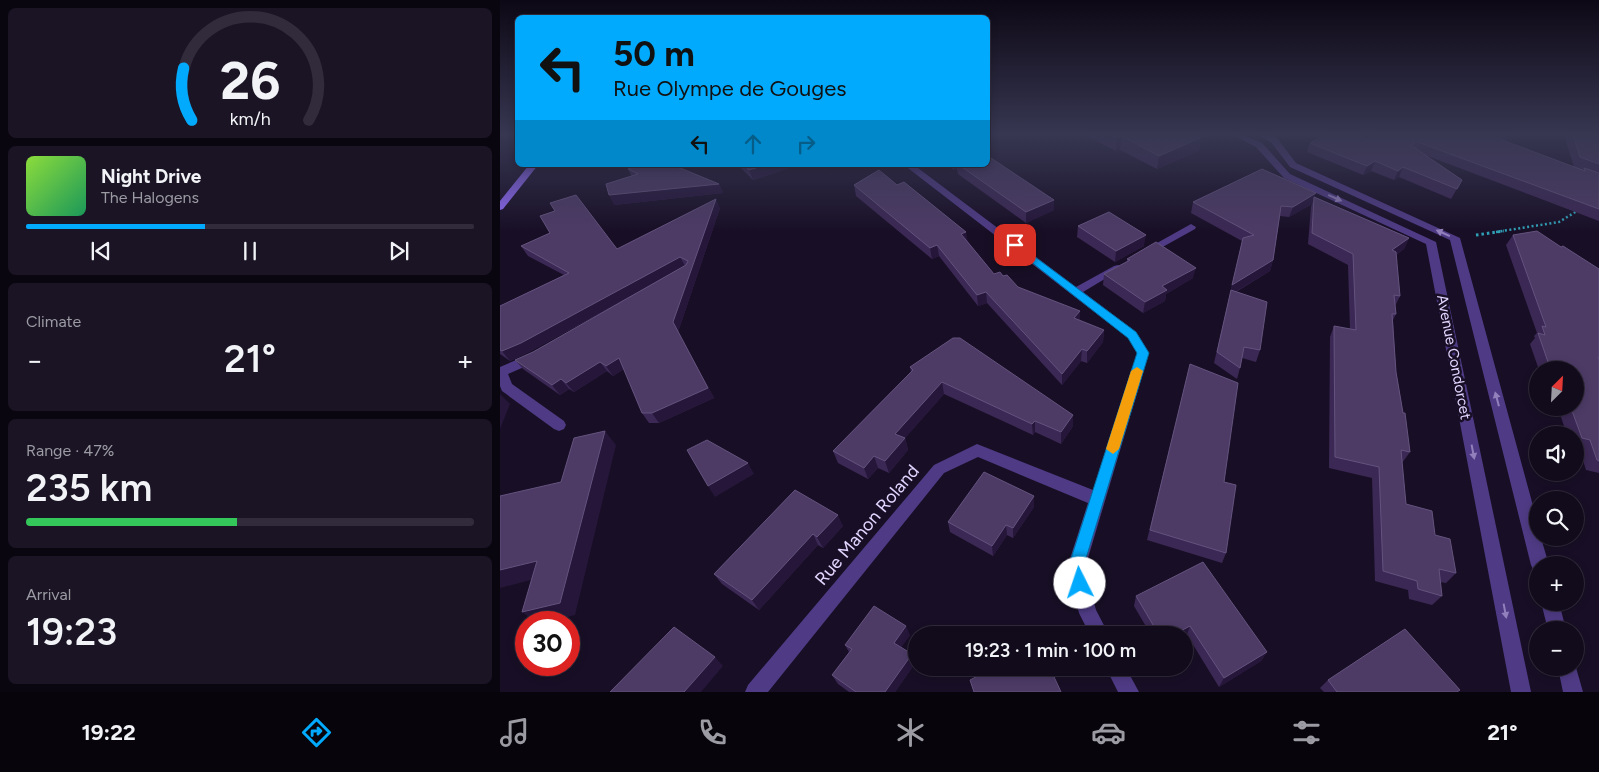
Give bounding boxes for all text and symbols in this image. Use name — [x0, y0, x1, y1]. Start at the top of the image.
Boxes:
text: 50 m — [613, 33, 695, 75]
icon: left — [530, 35, 595, 100]
text: 26 — [220, 50, 280, 112]
text: Rue Olympe de Gouges — [613, 75, 846, 102]
text: km/h — [230, 108, 270, 129]
icon: left — [686, 130, 714, 158]
icon: ahead — [739, 130, 767, 158]
icon: right — [792, 130, 820, 158]
text: Night Drive — [101, 165, 201, 188]
text: The Halogens — [101, 188, 199, 207]
one-way arrow — [1328, 194, 1342, 202]
pin — [994, 224, 1036, 266]
one-way arrow — [1436, 228, 1450, 236]
icon: arrive — [1001, 231, 1029, 259]
icon: previous — [87, 237, 115, 265]
icon: pause — [236, 237, 264, 265]
icon: next — [385, 237, 413, 265]
street label: Avenue Condorcet — [1433, 293, 1475, 421]
text: Climate — [26, 312, 81, 331]
text: 21° — [224, 336, 276, 382]
text: − — [26, 343, 43, 377]
text: + — [457, 343, 474, 377]
north arrow — [1529, 361, 1584, 416]
map controls — [1529, 361, 1584, 676]
one-way arrow — [1493, 392, 1501, 407]
button: sound — [1529, 426, 1584, 481]
text: Range · 47% — [26, 441, 114, 460]
one-way arrow — [1469, 444, 1477, 459]
street label: Rue Manon Roland — [810, 460, 924, 590]
text: 235 km — [26, 465, 152, 511]
button: search — [1529, 491, 1584, 546]
position arrow — [1053, 556, 1105, 608]
button: + — [1529, 556, 1584, 611]
text: Arrival — [26, 585, 71, 604]
one-way arrow — [1501, 604, 1509, 619]
text: 19:23 — [26, 609, 117, 655]
speed limit sign: 30 — [515, 611, 580, 676]
button: − — [1529, 621, 1584, 676]
text: 19:23 · 1 min · 100 m — [965, 639, 1136, 662]
icon: directions — [299, 715, 334, 750]
icon: music — [497, 715, 532, 750]
icon: phone — [695, 715, 730, 750]
icon: climate — [893, 715, 928, 750]
icon: car — [1091, 715, 1126, 750]
icon: filters — [1289, 715, 1324, 750]
text: 19:22 — [82, 719, 136, 746]
text: 21° — [1487, 719, 1517, 746]

